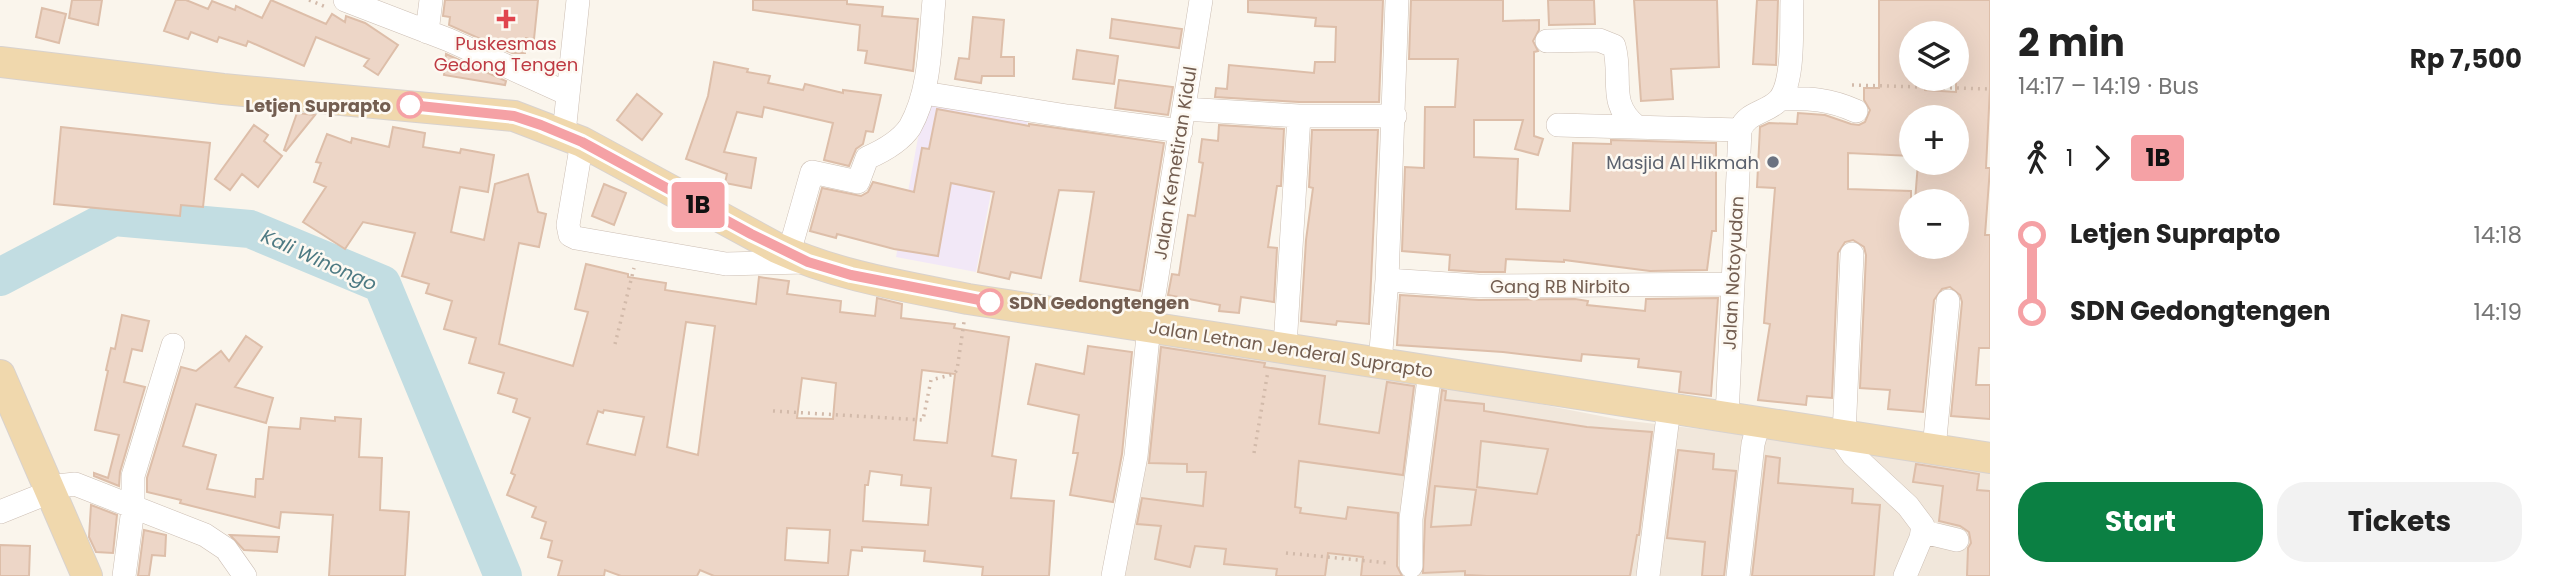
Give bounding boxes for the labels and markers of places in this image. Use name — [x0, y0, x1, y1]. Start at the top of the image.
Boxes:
marker: Puskesmas Gedong Tengen — [496, 9, 516, 29]
place label: Puskesmas Gedong Tengen — [434, 31, 578, 77]
marker: Letjen Suprapto — [397, 92, 423, 118]
place label: Letjen Suprapto — [245, 93, 391, 118]
place label: Masjid Al Hikmah — [1606, 150, 1759, 175]
marker: Masjid Al Hikmah — [1765, 154, 1781, 170]
marker: SDN Gedongtengen — [977, 289, 1003, 315]
place label: SDN Gedongtengen — [1009, 290, 1189, 315]

